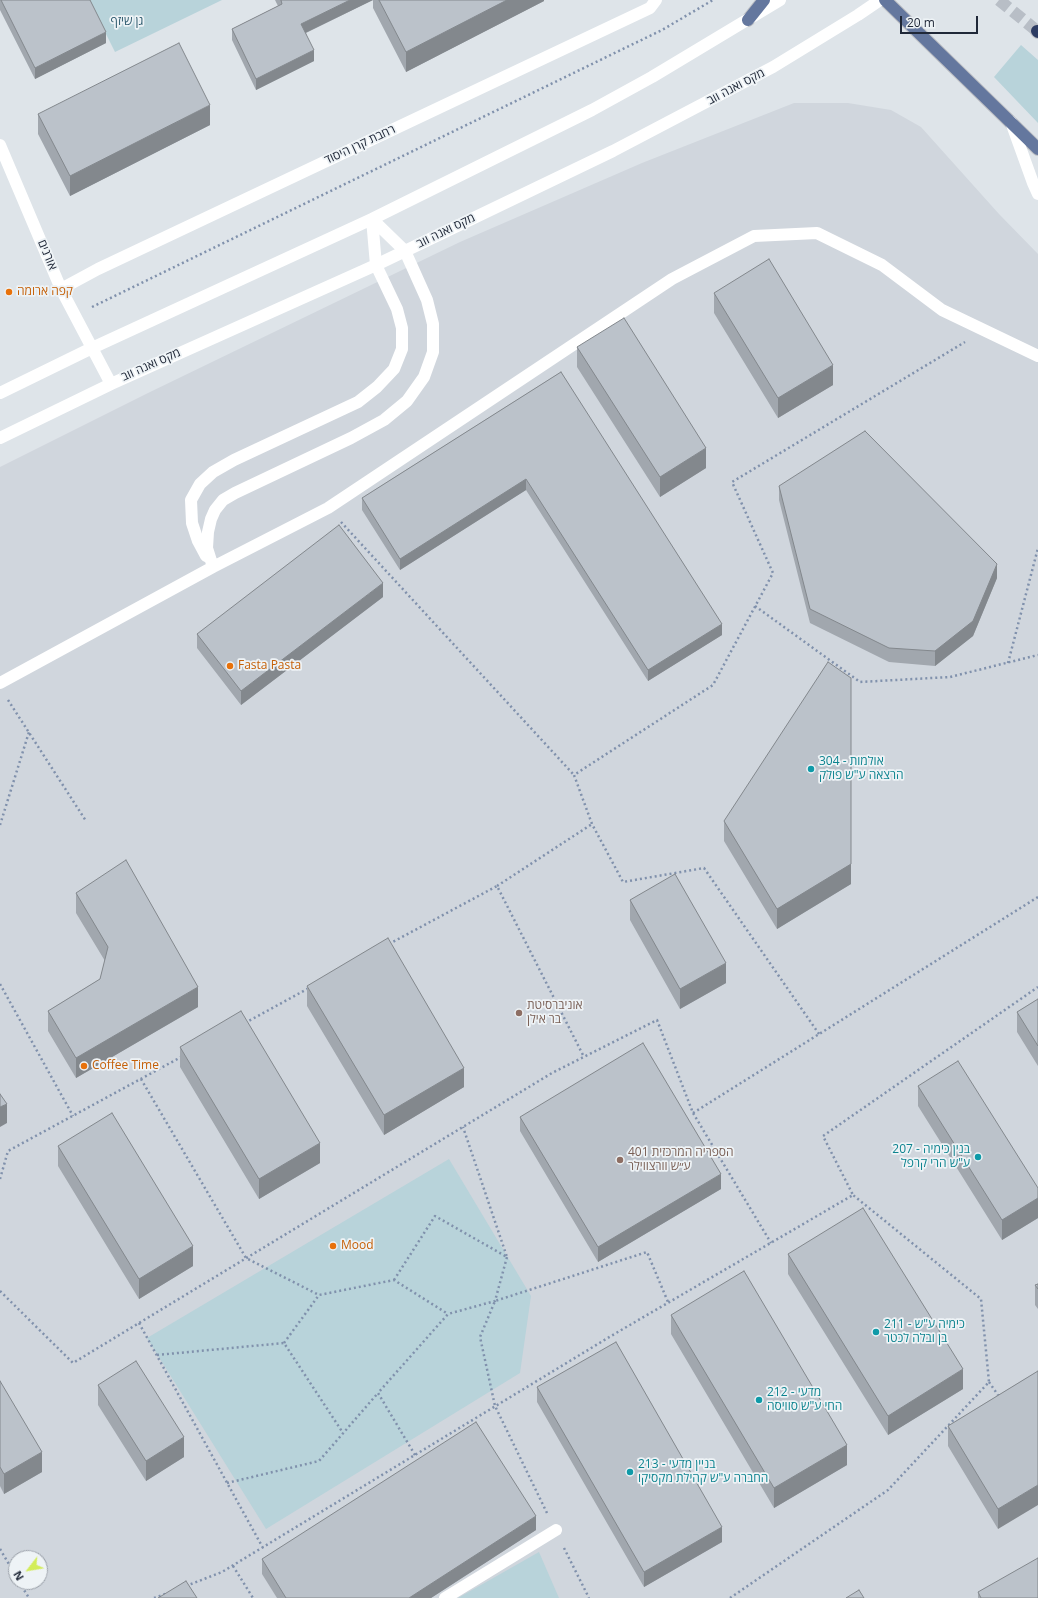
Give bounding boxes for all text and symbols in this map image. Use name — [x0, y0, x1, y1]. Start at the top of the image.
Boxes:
scale bar — [902, 8, 980, 34]
text: 20 m — [907, 14, 935, 31]
park label: גן שיזף — [111, 15, 143, 29]
street label: מקס ואנה ווב — [705, 66, 767, 108]
street label: רחבת קרן היסוד — [322, 122, 398, 168]
street label: מקס ואנה ווב — [414, 211, 478, 251]
street label: אורנים — [34, 238, 60, 272]
place label: קפה ארומה — [17, 285, 73, 299]
marker: קפה ארומה — [4, 287, 14, 297]
street label: מקס ואנה ווב — [119, 346, 183, 384]
place label: Fasta Pasta — [238, 659, 301, 673]
marker: Fasta Pasta — [225, 661, 235, 671]
place label: 304 - אולמות הרצאה ע"ש פולק — [819, 755, 903, 783]
marker: 304 - אולמות הרצאה ע"ש פולק — [806, 764, 816, 774]
place label: אוניברסיטת בר אילן — [527, 999, 583, 1027]
marker: אוניברסיטת בר אילן — [514, 1008, 524, 1018]
place label: Coffee Time — [92, 1059, 159, 1073]
marker: Coffee Time — [79, 1061, 89, 1071]
place label: 207 - בנין כימיה ע"ש הרי קרפל — [892, 1143, 970, 1171]
place label: 401 הספריה המרכזית ע״ש וורצווילר — [628, 1146, 734, 1174]
marker: 207 - בנין כימיה ע"ש הרי קרפל — [973, 1152, 983, 1162]
marker: 401 הספריה המרכזית ע״ש וורצווילר — [615, 1155, 625, 1165]
place label: Mood — [341, 1239, 374, 1253]
marker: Mood — [328, 1241, 338, 1251]
place label: 211 - כימיה ע"ש בן ובלה לכטר — [884, 1318, 965, 1346]
marker: 211 - כימיה ע"ש בן ובלה לכטר — [871, 1327, 881, 1337]
place label: 212 - מדעי החי ע"ש סוויסה — [767, 1386, 842, 1414]
marker: 212 - מדעי החי ע"ש סוויסה — [754, 1395, 764, 1405]
place label: 213 - בניין מדעי החברה ע"ש קהילת מקסיקו — [638, 1458, 768, 1486]
marker: 213 - בניין מדעי החברה ע"ש קהילת מקסיקו — [625, 1467, 635, 1477]
north arrow — [8, 1550, 48, 1590]
text: N — [9, 1568, 27, 1584]

